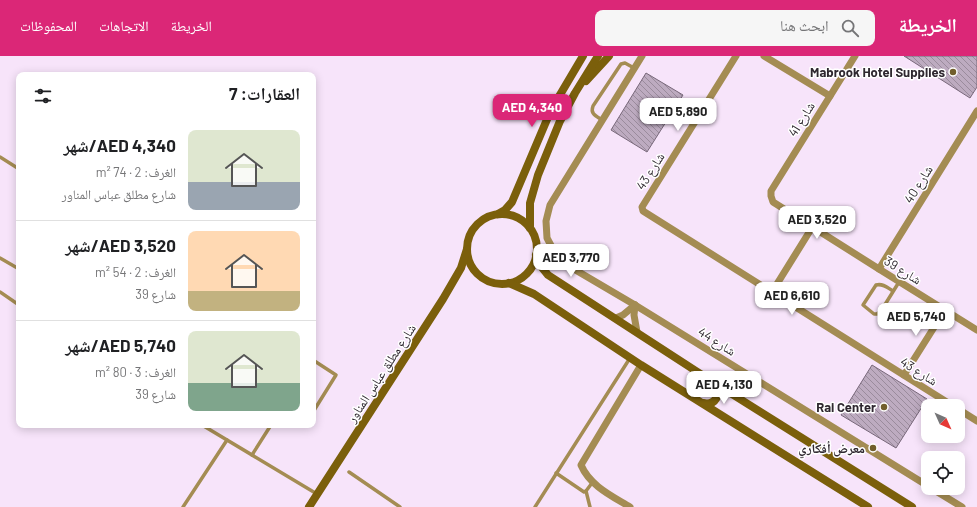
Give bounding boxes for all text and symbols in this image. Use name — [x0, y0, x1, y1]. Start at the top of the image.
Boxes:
search box — [595, 10, 875, 46]
text: الخريطة — [899, 13, 957, 36]
text: ابحث هنا — [780, 16, 829, 34]
text: المحفوظات — [20, 17, 77, 34]
text: الاتجاهات — [99, 17, 149, 34]
text: الخريطة — [171, 17, 212, 34]
icon: search — [839, 17, 861, 39]
place label: Mabrook Hotel Supplies — [810, 64, 945, 80]
marker: Mabrook Hotel Supplies — [948, 67, 958, 77]
text: العقارات: 7 — [229, 83, 300, 103]
icon: filters — [32, 85, 54, 107]
pin: AED 4,340 — [486, 94, 578, 128]
pin: AED 5,890 — [632, 98, 724, 132]
text: AED 4,340 — [502, 99, 562, 115]
street label: شارع 41 — [784, 99, 820, 140]
text: AED 5,890 — [649, 103, 707, 119]
text: AED 4,340/شهر — [63, 135, 176, 155]
icon: home — [220, 146, 268, 194]
street label: شارع 43 — [632, 149, 669, 194]
street label: شارع 40 — [900, 162, 938, 207]
text: الغرف: 2 · 74 m² — [96, 164, 176, 180]
text: شارع مطلق عباس المناور — [62, 186, 176, 202]
pin: AED 3,520 — [771, 206, 863, 240]
text: AED 3,520 — [787, 211, 847, 227]
text: AED 3,520/شهر — [65, 235, 176, 255]
pin: AED 3,770 — [525, 244, 617, 278]
icon: home — [220, 247, 268, 295]
text: AED 3,770 — [542, 249, 600, 265]
street label: شارع 39 — [880, 252, 925, 289]
text: الغرف: 2 · 54 m² — [95, 264, 176, 280]
pin: AED 6,610 — [746, 282, 838, 316]
text: شارع 39 — [135, 286, 176, 302]
text: AED 6,610 — [764, 287, 820, 303]
pin: AED 5,740 — [870, 303, 962, 337]
text: AED 5,740 — [886, 308, 946, 324]
street label: شارع مطلق عباس المناور — [343, 321, 421, 427]
street label: شارع 44 — [694, 323, 739, 361]
text: AED 5,740/شهر — [65, 335, 176, 355]
icon: home — [220, 347, 268, 395]
street label: شارع 43 — [896, 353, 941, 390]
text: الغرف: 3 · 80 m² — [95, 364, 176, 380]
pin: AED 4,130 — [678, 371, 770, 405]
text: AED 4,130 — [695, 376, 753, 392]
text: شارع 39 — [135, 386, 176, 402]
place label: Rai Center — [816, 399, 876, 415]
north arrow — [921, 399, 965, 443]
map controls — [921, 399, 965, 495]
marker: Rai Center — [879, 402, 889, 412]
place label: معرض أفكاري — [798, 440, 865, 459]
marker: معرض أفكاري — [868, 443, 878, 453]
button: locate — [921, 451, 965, 495]

